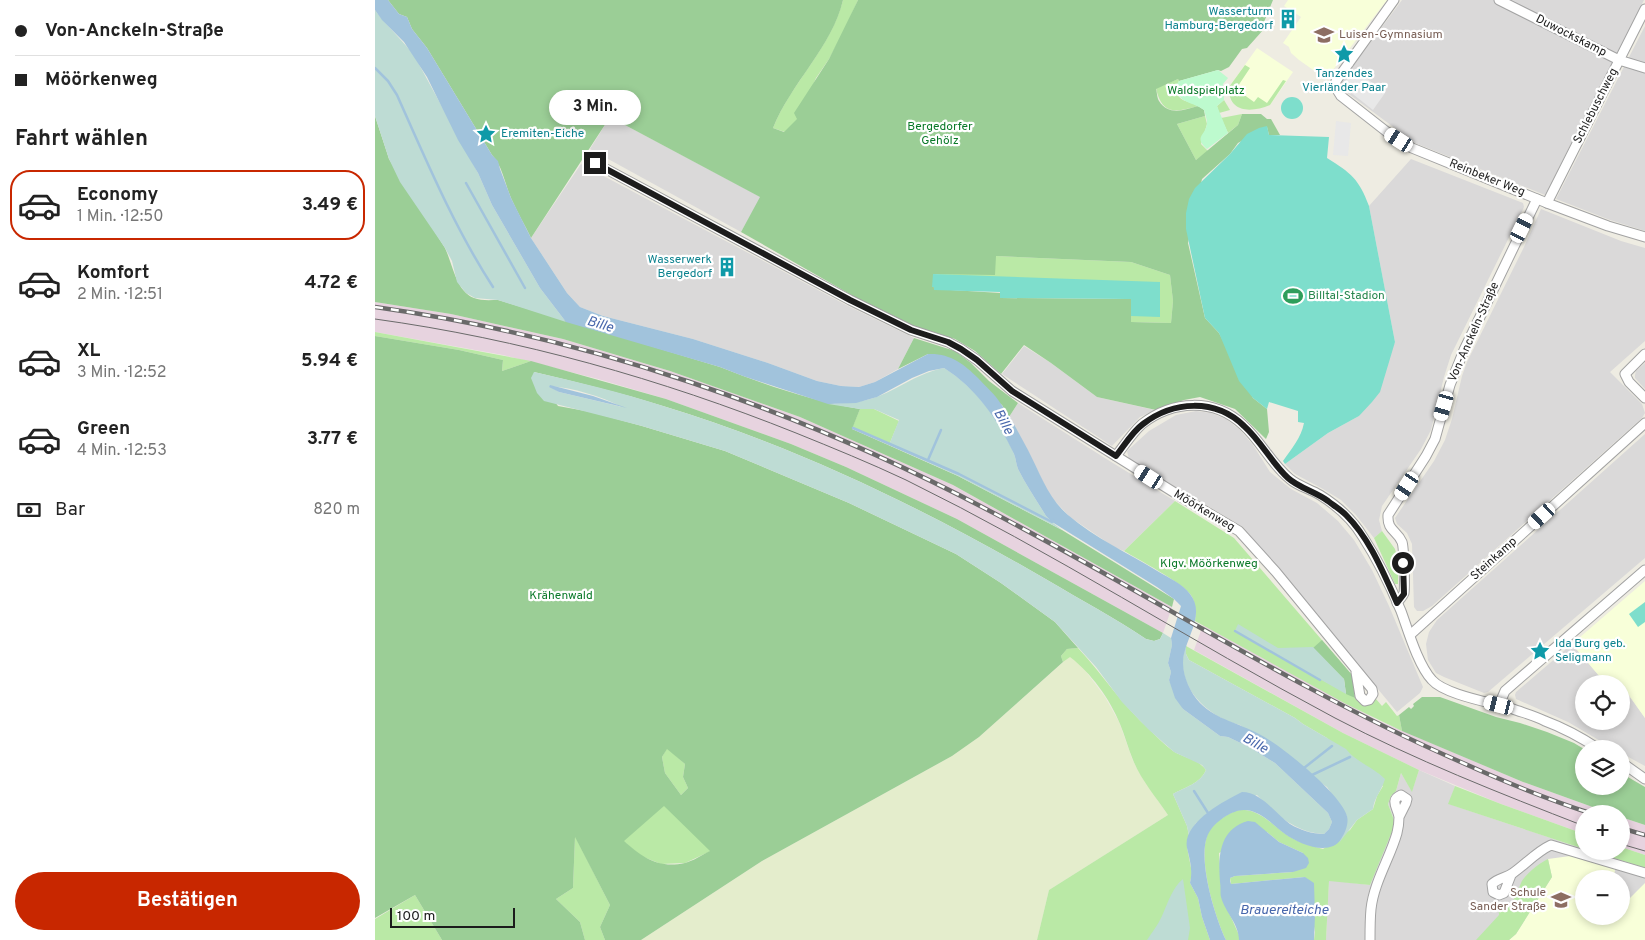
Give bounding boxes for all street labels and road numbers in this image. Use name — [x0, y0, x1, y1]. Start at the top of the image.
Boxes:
street label: Duwockskamp — [1533, 11, 1609, 61]
street label: Schlebuschweg — [1570, 65, 1622, 147]
street label: Reinbeker Weg — [1447, 156, 1527, 200]
street label: Von-Anckeln-Straße — [1445, 280, 1503, 384]
street label: Möörkenweg — [1170, 486, 1238, 536]
street label: Steinkamp — [1467, 534, 1521, 584]

